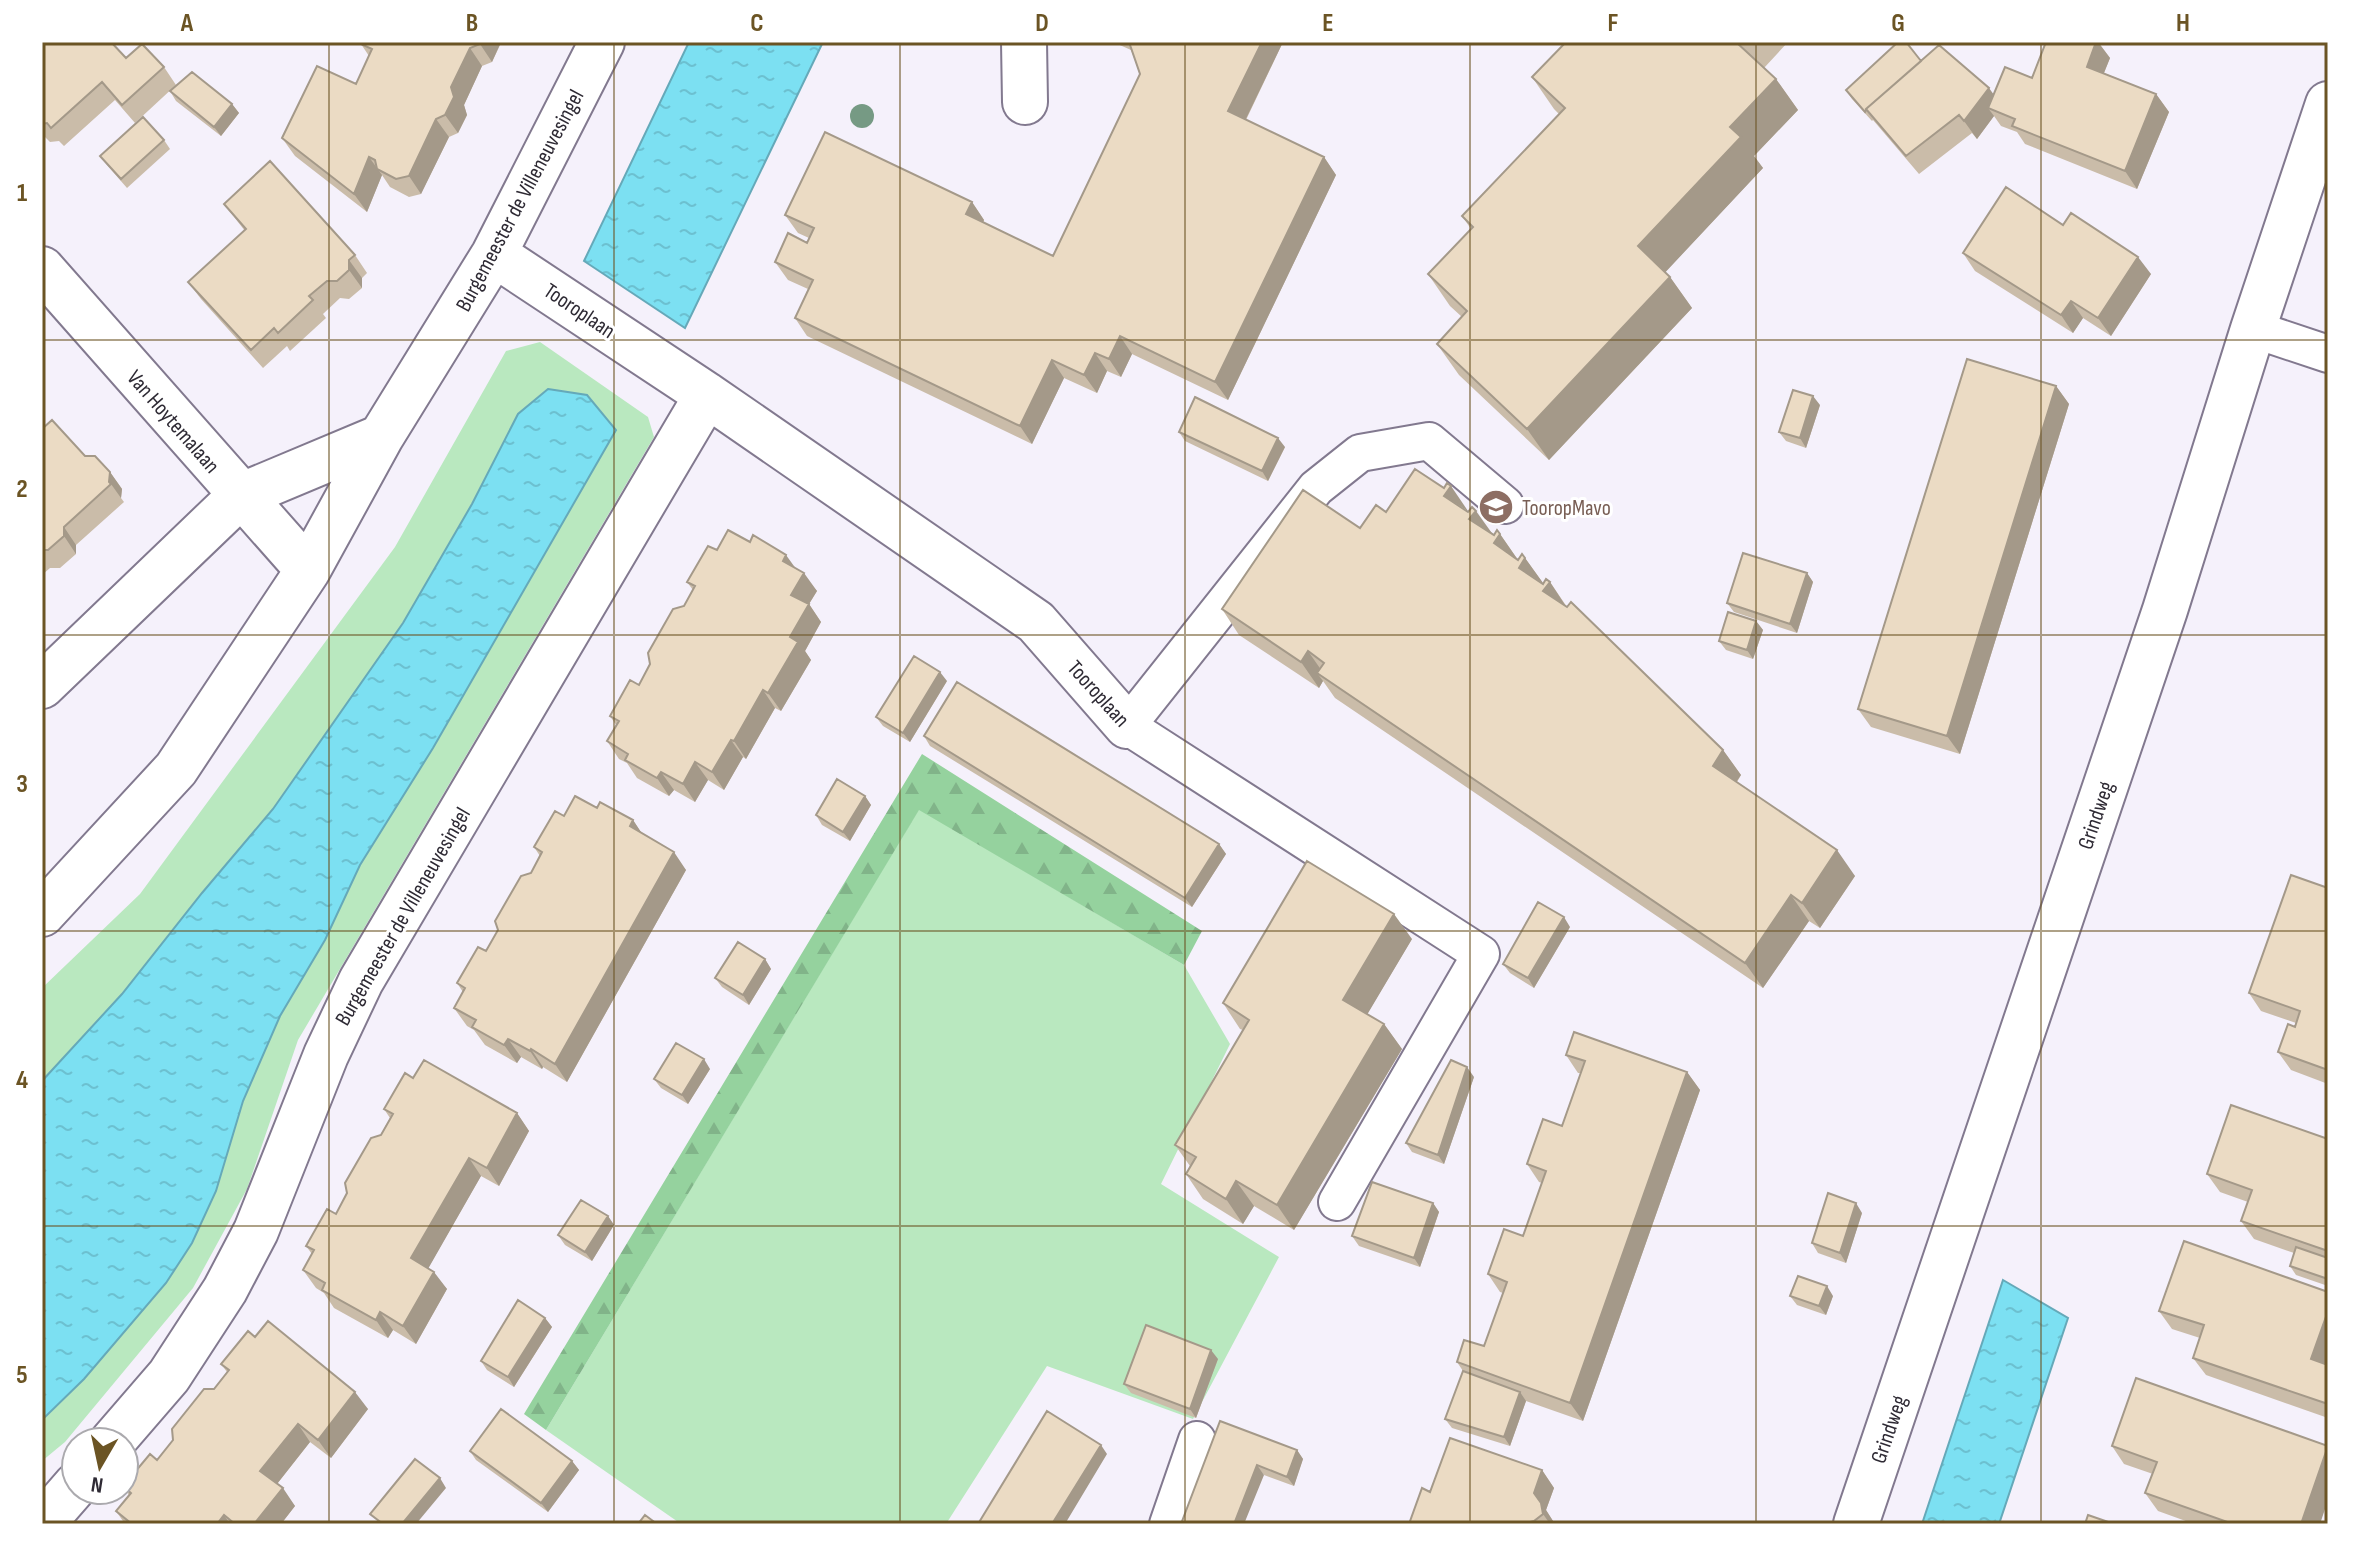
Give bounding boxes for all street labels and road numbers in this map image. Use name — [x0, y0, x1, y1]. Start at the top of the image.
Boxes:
street label: Burgemeester de Villeneuvesingel — [450, 85, 590, 316]
street label: Tooroplaan — [538, 278, 620, 345]
street label: Van Hoytemalaan — [121, 365, 225, 479]
street label: Tooroplaan — [1061, 655, 1135, 733]
street label: Grindweg — [2072, 778, 2121, 853]
street label: Burgemeester de Villeneuvesingel — [330, 803, 477, 1031]
street label: Grindweg — [1865, 1392, 1914, 1467]

